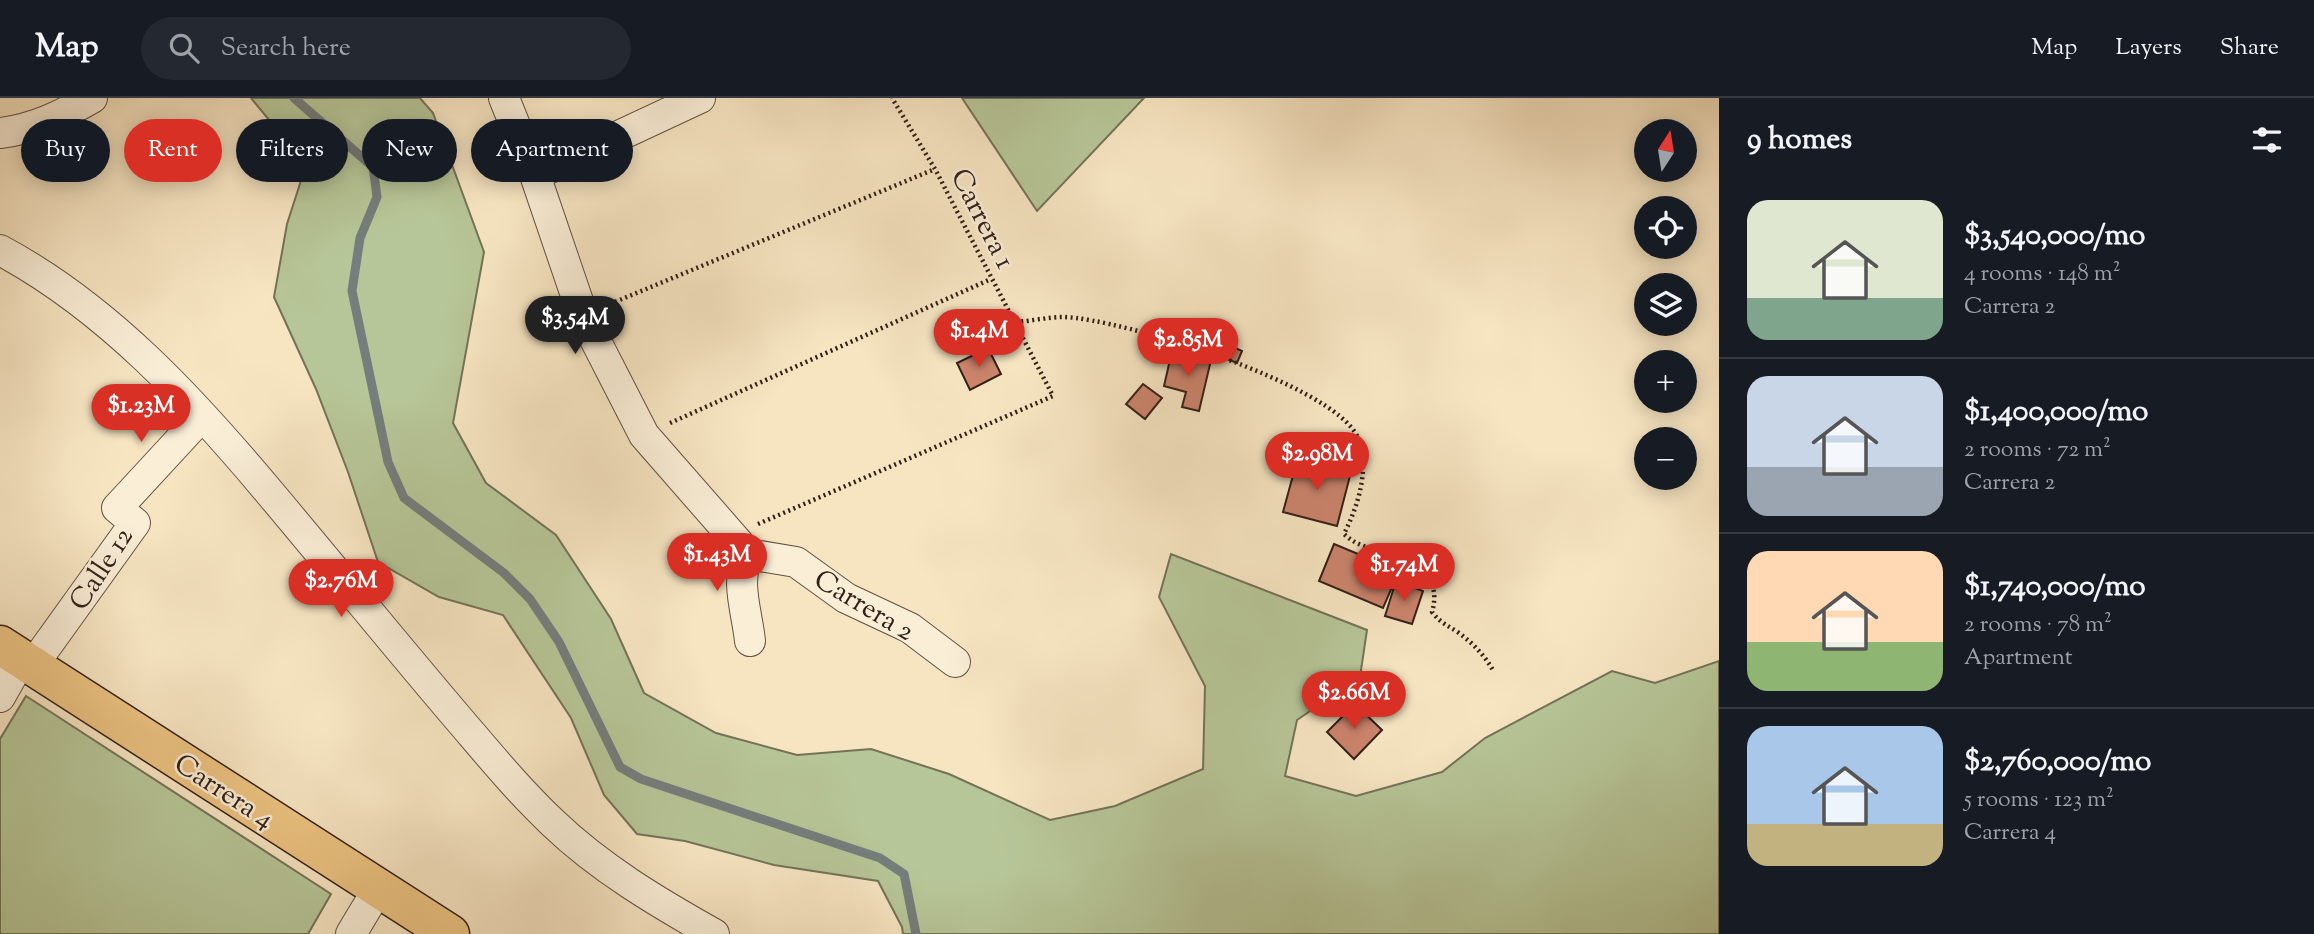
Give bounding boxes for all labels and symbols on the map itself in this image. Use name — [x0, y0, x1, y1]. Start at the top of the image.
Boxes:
north arrow — [1634, 119, 1698, 182]
street label: Carrera 1 — [939, 162, 1024, 276]
pin: $3.54M — [518, 296, 632, 356]
pin: $1.4M — [930, 310, 1028, 369]
pin: $2.85M — [1131, 318, 1245, 378]
pin: $1.23M — [84, 384, 198, 444]
pin: $2.98M — [1260, 432, 1374, 492]
street label: Calle 12 — [61, 520, 144, 619]
pin: $1.43M — [660, 533, 774, 593]
pin: $1.74M — [1347, 544, 1461, 603]
pin: $2.76M — [284, 560, 398, 619]
street label: Carrera 2 — [805, 561, 921, 652]
pin: $2.66M — [1297, 672, 1411, 731]
street label: Carrera 4 — [165, 745, 281, 840]

